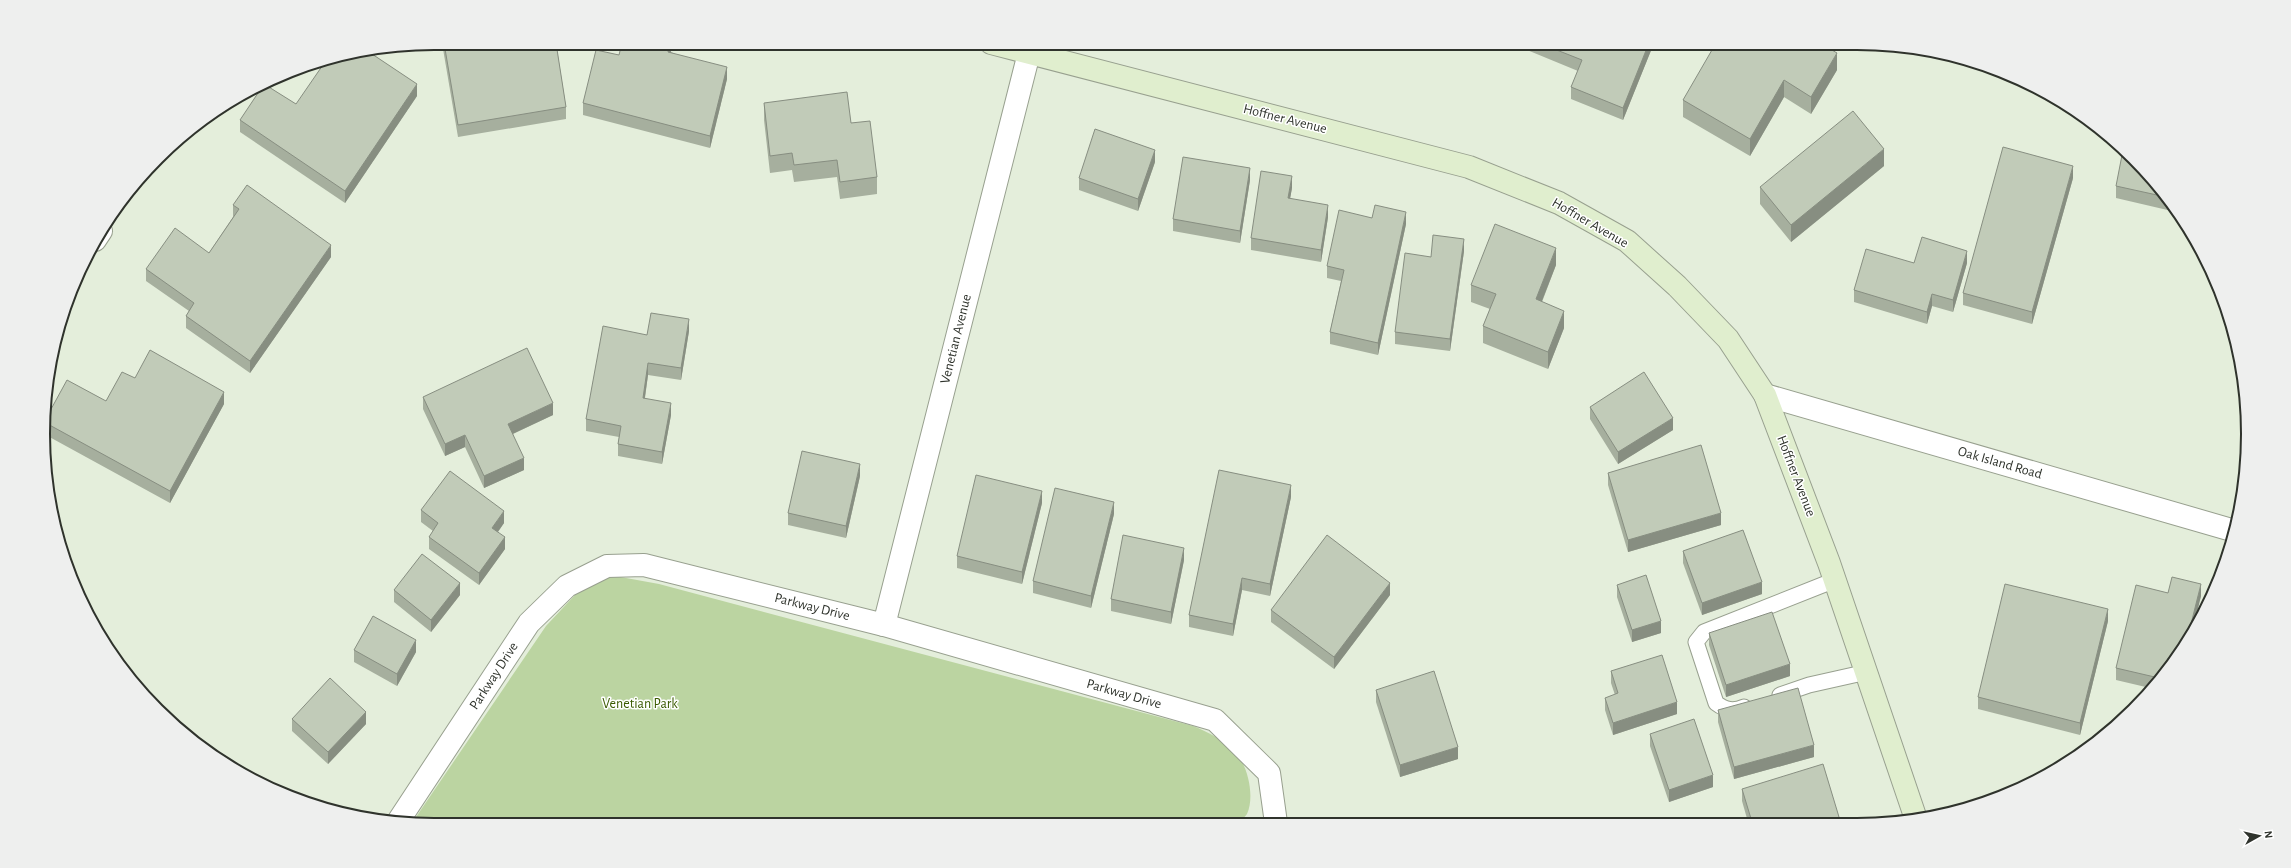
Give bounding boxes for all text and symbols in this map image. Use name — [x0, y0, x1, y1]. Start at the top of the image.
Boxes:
street label: Hoffner Avenue — [1242, 102, 1328, 136]
street label: Hoffner Avenue — [1549, 196, 1631, 250]
street label: Venetian Avenue — [938, 293, 974, 385]
street label: Hoffner Avenue — [1774, 433, 1818, 519]
street label: Oak Island Road — [1956, 444, 2044, 482]
street label: Parkway Drive — [773, 591, 851, 623]
street label: Parkway Drive — [467, 640, 521, 712]
street label: Parkway Drive — [1085, 677, 1163, 711]
park label: Venetian Park — [602, 697, 678, 711]
north arrow — [2239, 816, 2279, 856]
text: N — [2262, 830, 2274, 839]

